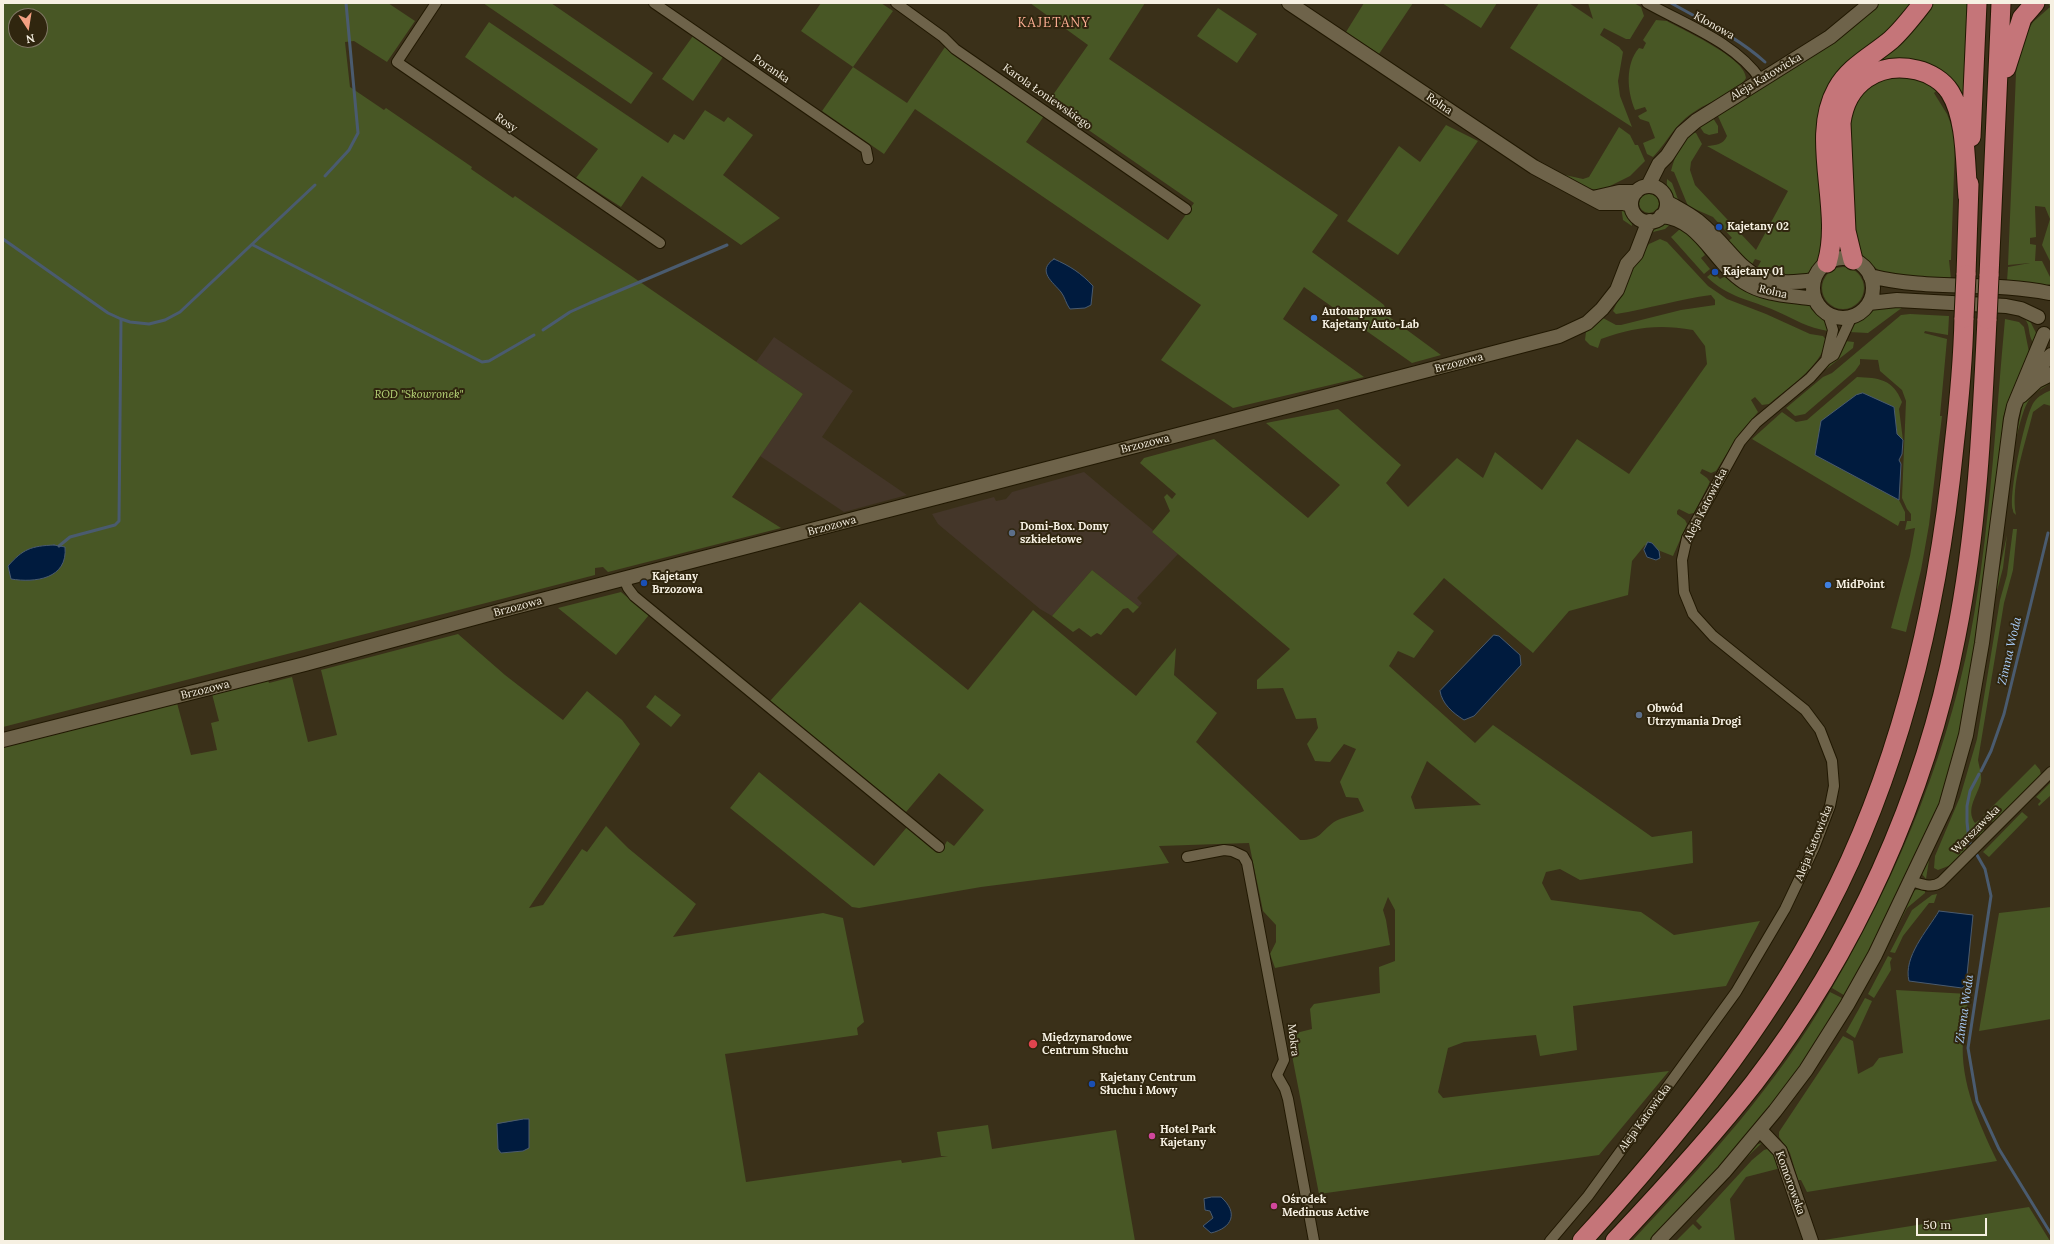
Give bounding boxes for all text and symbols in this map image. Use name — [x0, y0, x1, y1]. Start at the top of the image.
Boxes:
north arrow — [8, 8, 48, 48]
street label: Klonowa — [1691, 9, 1737, 43]
district label: KAJETANY — [1018, 15, 1090, 31]
text: N — [25, 31, 36, 46]
street label: Aleja Katowicka — [1728, 51, 1804, 103]
street label: Poranka — [750, 52, 792, 86]
street label: Karola Łoniewskiego — [1000, 61, 1094, 133]
street label: Rolna — [1423, 91, 1455, 117]
street label: Rosy — [492, 111, 520, 135]
place label: Kajetany 02 — [1727, 220, 1789, 234]
marker: Kajetany 02 — [1714, 222, 1724, 232]
place label: Kajetany 01 — [1723, 265, 1783, 279]
marker: Kajetany 01 — [1710, 267, 1720, 277]
street label: Rolna — [1758, 282, 1788, 302]
place label: Autonaprawa Kajetany Auto-Lab — [1322, 305, 1419, 331]
marker: Autonaprawa Kajetany Auto-Lab — [1309, 313, 1319, 323]
street label: Brzozowa — [1433, 350, 1485, 376]
park label: ROD "Skowronek" — [374, 388, 464, 402]
street label: Brzozowa — [1119, 432, 1171, 456]
street label: Aleja Katowicka — [1682, 466, 1730, 544]
street label: Brzozowa — [806, 513, 858, 539]
place label: Domi-Box. Domy szkieletowe — [1020, 520, 1109, 546]
marker: Domi-Box. Domy szkieletowe — [1007, 528, 1017, 538]
place label: Kajetany Brzozowa — [652, 570, 703, 596]
marker: Kajetany Brzozowa — [639, 578, 649, 588]
place label: MidPoint — [1836, 578, 1885, 592]
marker: MidPoint — [1823, 580, 1833, 590]
street label: Brzozowa — [492, 594, 544, 620]
water label: Zimna Woda — [1995, 616, 2025, 686]
street label: Brzozowa — [179, 678, 231, 702]
place label: Obwód Utrzymania Drogi — [1647, 702, 1741, 728]
marker: Obwód Utrzymania Drogi — [1634, 710, 1644, 720]
street label: Aleja Katowicka — [1793, 803, 1835, 883]
street label: Warszawska — [1949, 803, 2003, 857]
water label: Zimna Woda — [1953, 974, 1977, 1044]
street label: Mokra — [1284, 1023, 1302, 1057]
place label: Międzynarodowe Centrum Słuchu — [1042, 1031, 1132, 1057]
marker: Międzynarodowe Centrum Słuchu — [1027, 1038, 1039, 1050]
place label: Kajetany Centrum Słuchu i Mowy — [1100, 1071, 1196, 1097]
marker: Kajetany Centrum Słuchu i Mowy — [1087, 1079, 1097, 1089]
street label: Aleja Katowicka — [1616, 1082, 1674, 1154]
place label: Hotel Park Kajetany — [1160, 1123, 1216, 1149]
marker: Hotel Park Kajetany — [1147, 1131, 1157, 1141]
street label: Komorowska — [1772, 1149, 1808, 1217]
place label: Ośrodek Medincus Active — [1282, 1193, 1369, 1219]
marker: Ośrodek Medincus Active — [1269, 1201, 1279, 1211]
scale bar — [1918, 1210, 1989, 1236]
text: 50 m — [1923, 1217, 1951, 1232]

